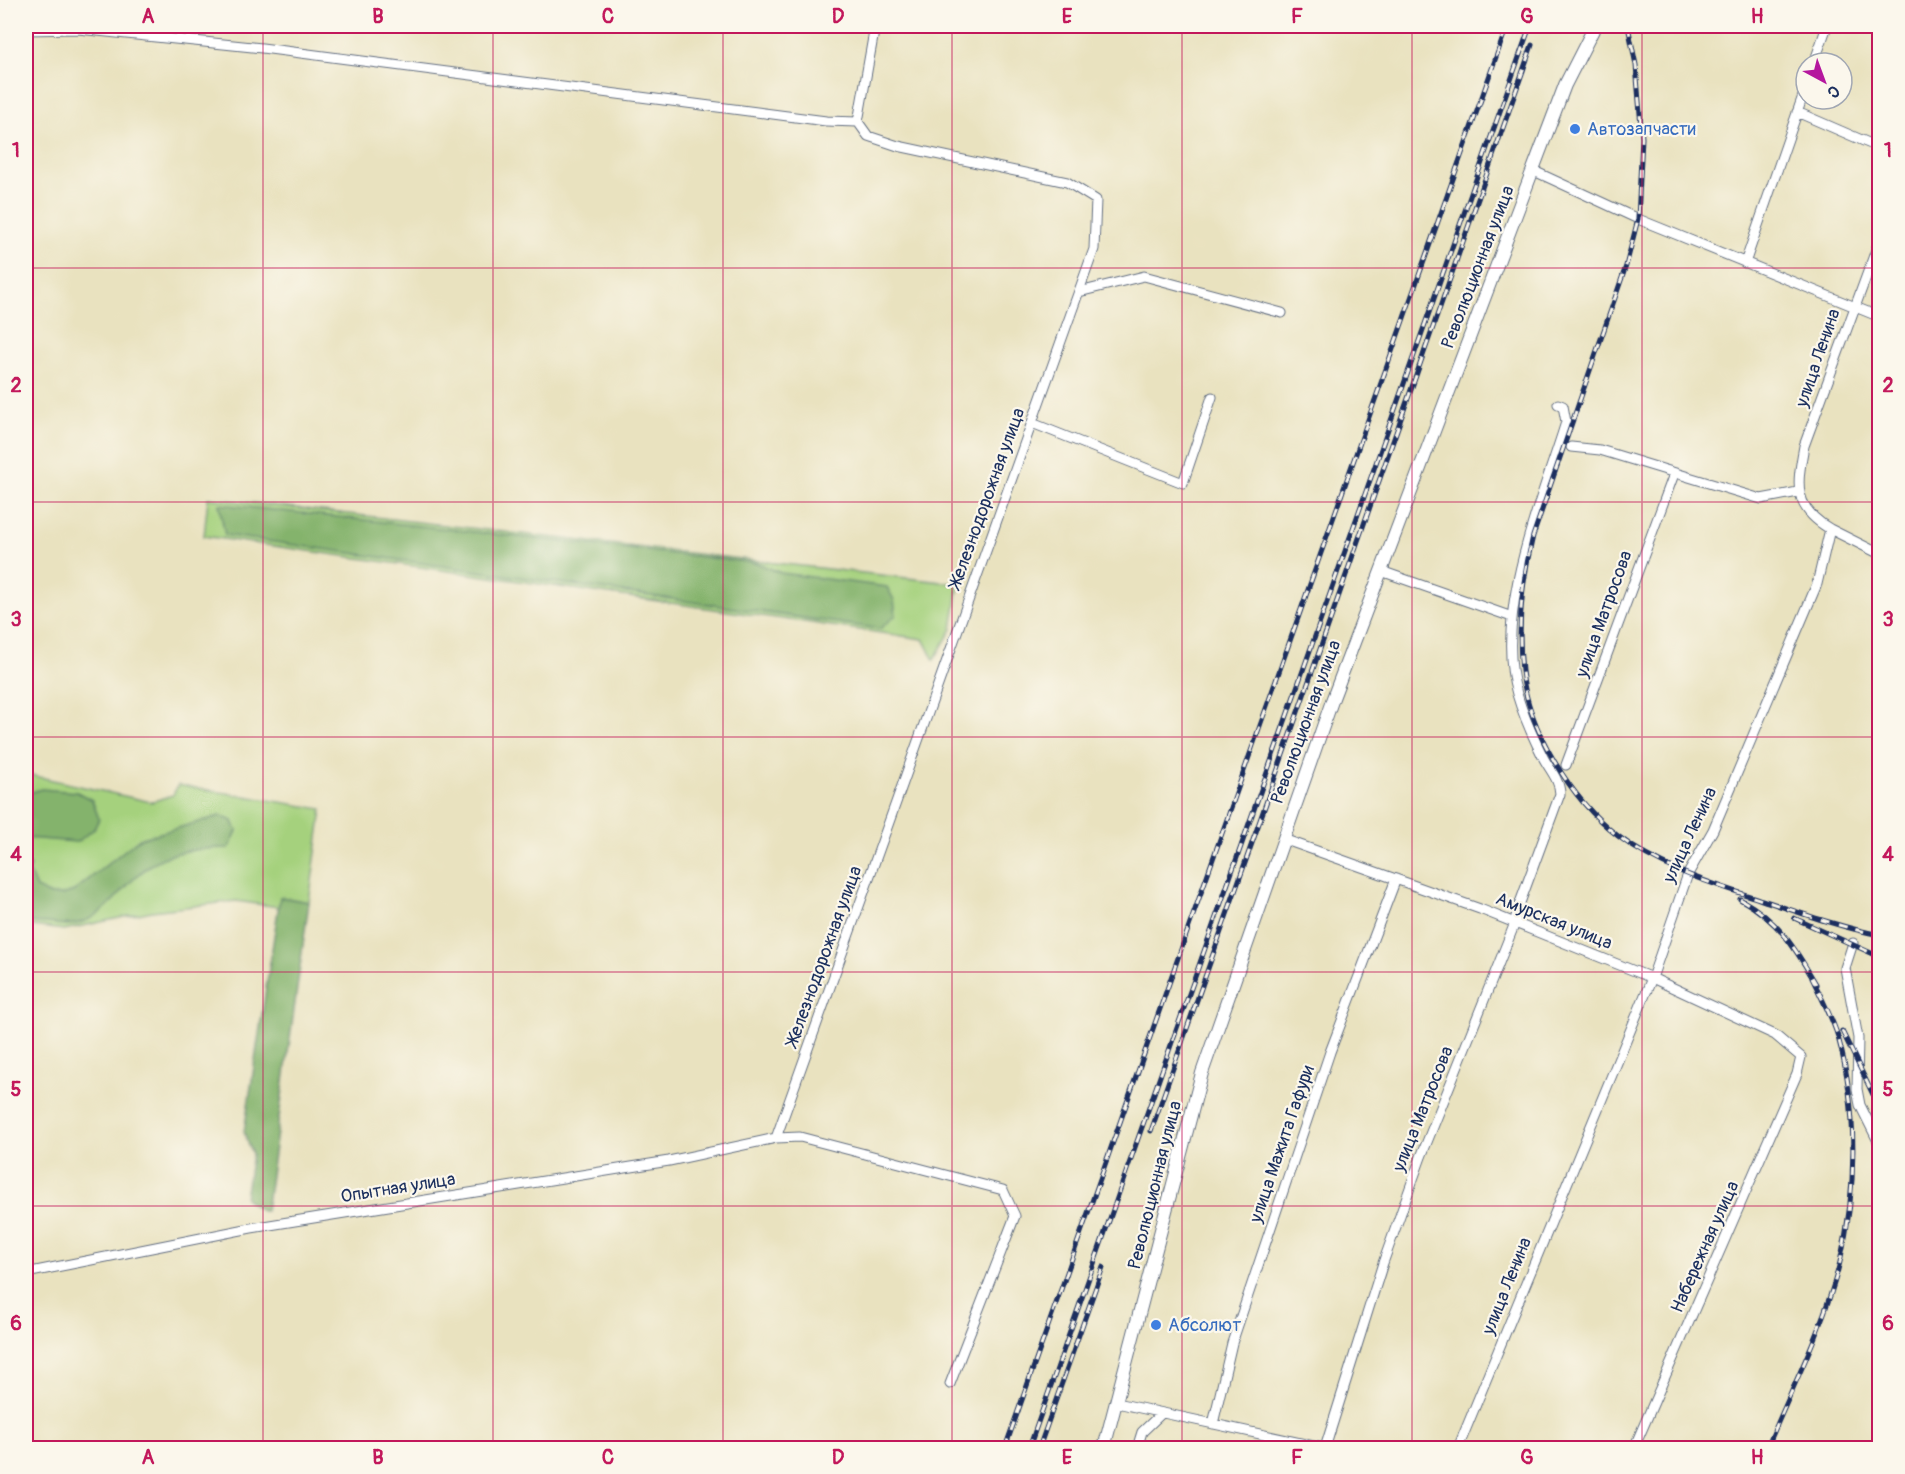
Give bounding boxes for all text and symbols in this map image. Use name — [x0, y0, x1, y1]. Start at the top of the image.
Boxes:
text: A — [142, 4, 155, 29]
text: B — [372, 4, 384, 29]
text: C — [602, 4, 614, 29]
text: D — [832, 4, 845, 29]
text: E — [1062, 4, 1073, 29]
text: F — [1291, 4, 1303, 29]
text: G — [1520, 4, 1534, 29]
text: H — [1751, 4, 1764, 29]
north arrow — [1794, 51, 1854, 111]
text: С — [1823, 81, 1843, 102]
place label: Автозапчасти — [1587, 118, 1696, 141]
marker: Автозапчасти — [1568, 122, 1582, 136]
text: 1 — [12, 138, 20, 163]
text: 1 — [1884, 138, 1892, 163]
street label: Революционная улица — [1436, 182, 1520, 352]
street label: улица Ленина — [1790, 306, 1846, 411]
text: 2 — [10, 373, 22, 398]
text: 2 — [1882, 373, 1894, 398]
street label: Железнодорожная улица — [943, 405, 1030, 594]
street label: улица Матросова — [1570, 547, 1638, 681]
text: 3 — [10, 607, 22, 632]
text: 3 — [1882, 607, 1894, 632]
street label: Революционная улица — [1266, 637, 1346, 807]
street label: улица Ленина — [1657, 784, 1722, 887]
text: 4 — [10, 842, 22, 867]
text: 4 — [1882, 842, 1894, 867]
street label: Железнодорожная улица — [780, 863, 867, 1052]
street label: Амурская улица — [1492, 887, 1616, 955]
street label: улица Матросова — [1387, 1043, 1459, 1176]
street label: улица Мажита Гафури — [1244, 1062, 1320, 1227]
text: 5 — [11, 1077, 22, 1102]
text: 5 — [1883, 1077, 1894, 1102]
street label: Революционная улица — [1123, 1099, 1187, 1271]
street label: Опытная улица — [339, 1168, 457, 1208]
street label: Набережная улица — [1666, 1178, 1744, 1316]
street label: улица Ленина — [1477, 1234, 1537, 1339]
text: 6 — [10, 1311, 22, 1336]
text: 6 — [1882, 1311, 1894, 1336]
place label: Абсолют — [1168, 1314, 1241, 1337]
marker: Абсолют — [1149, 1318, 1163, 1332]
text: A — [142, 1445, 155, 1470]
text: B — [372, 1445, 384, 1470]
text: C — [602, 1445, 614, 1470]
text: D — [832, 1445, 845, 1470]
text: E — [1062, 1445, 1073, 1470]
text: F — [1291, 1445, 1303, 1470]
text: G — [1520, 1445, 1534, 1470]
text: H — [1751, 1445, 1764, 1470]

